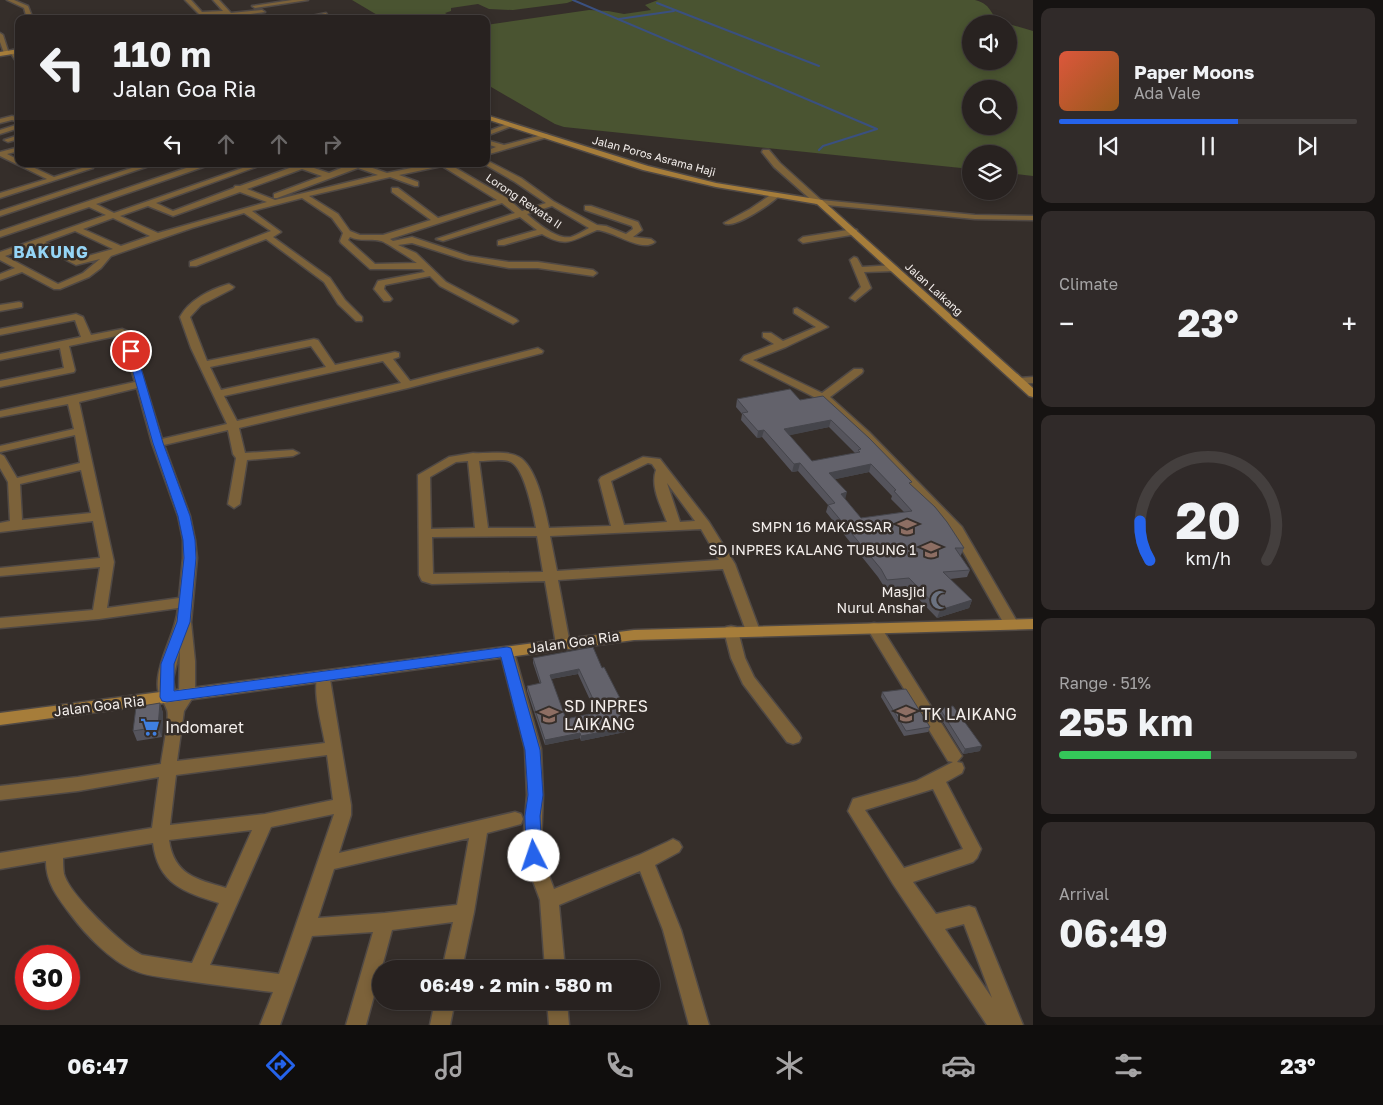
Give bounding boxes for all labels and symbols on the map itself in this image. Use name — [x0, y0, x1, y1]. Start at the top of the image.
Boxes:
street label: Jalan Poros Asrama Haji — [591, 133, 717, 178]
street label: Lorong Rewata II — [484, 170, 565, 231]
district label: BAKUNG — [13, 242, 89, 262]
street label: Jalan Laikang — [903, 259, 966, 318]
pin — [110, 330, 152, 372]
school or university icon: SMPN 16 MAKASSAR — [896, 516, 918, 538]
place label: SMPN 16 MAKASSAR — [752, 518, 892, 535]
school or university icon: SD INPRES KALANG TUBUNG 1 — [920, 539, 942, 561]
place label: SD INPRES KALANG TUBUNG 1 — [709, 541, 916, 558]
place label: Masjid Nurul Anshar — [837, 583, 926, 616]
mosque icon: Masjid Nurul Anshar — [929, 589, 951, 611]
street label: Jalan Goa Ria — [528, 627, 620, 656]
street label: Jalan Goa Ria — [53, 692, 145, 719]
place label: SD INPRES LAIKANG — [564, 696, 648, 734]
school or university icon: TK LAIKANG — [895, 703, 917, 725]
school or university icon: SD INPRES LAIKANG — [538, 704, 560, 726]
place label: TK LAIKANG — [921, 704, 1017, 724]
supermarket icon: Indomaret — [139, 716, 161, 738]
place label: Indomaret — [165, 717, 244, 737]
position arrow — [507, 829, 559, 881]
speed limit sign: 30 — [15, 945, 80, 1010]

